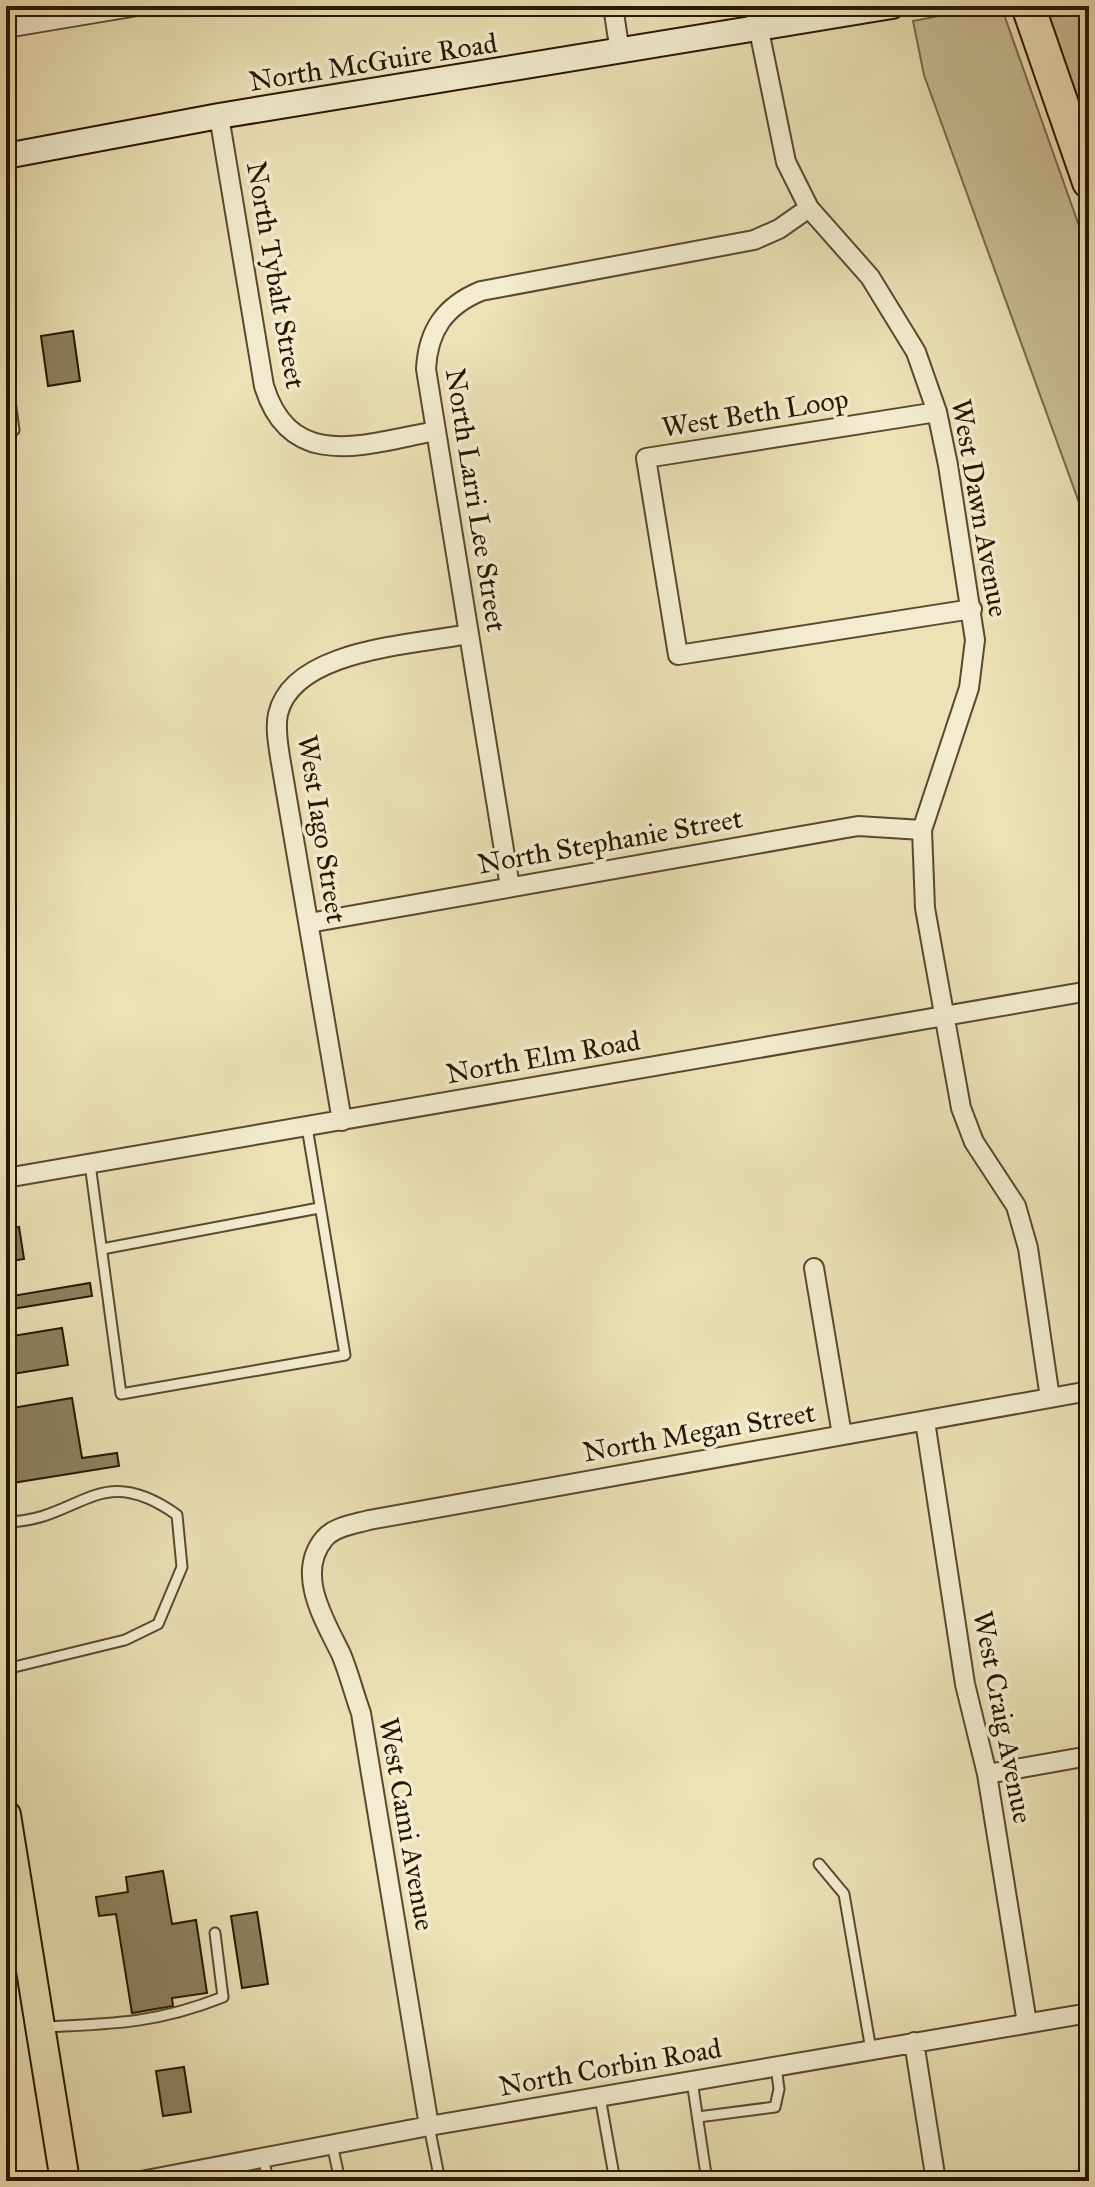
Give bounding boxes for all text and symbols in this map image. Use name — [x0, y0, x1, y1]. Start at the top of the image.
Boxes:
street label: North McGuire Road — [246, 25, 500, 99]
street label: North Tybalt Street — [239, 159, 313, 391]
street label: North Larri Lee Street — [438, 366, 514, 634]
street label: West Beth Loop — [659, 381, 851, 445]
street label: West Dawn Avenue — [944, 396, 1016, 620]
street label: West Iago Street — [290, 733, 354, 926]
street label: North Stephanie Street — [475, 800, 745, 882]
street label: North Elm Road — [443, 1023, 643, 1091]
street label: North Megan Street — [580, 1394, 818, 1470]
street label: West Craig Avenue — [965, 1608, 1041, 1826]
street label: West Cami Avenue — [371, 1715, 443, 1933]
street label: North Corbin Road — [496, 2030, 724, 2104]

